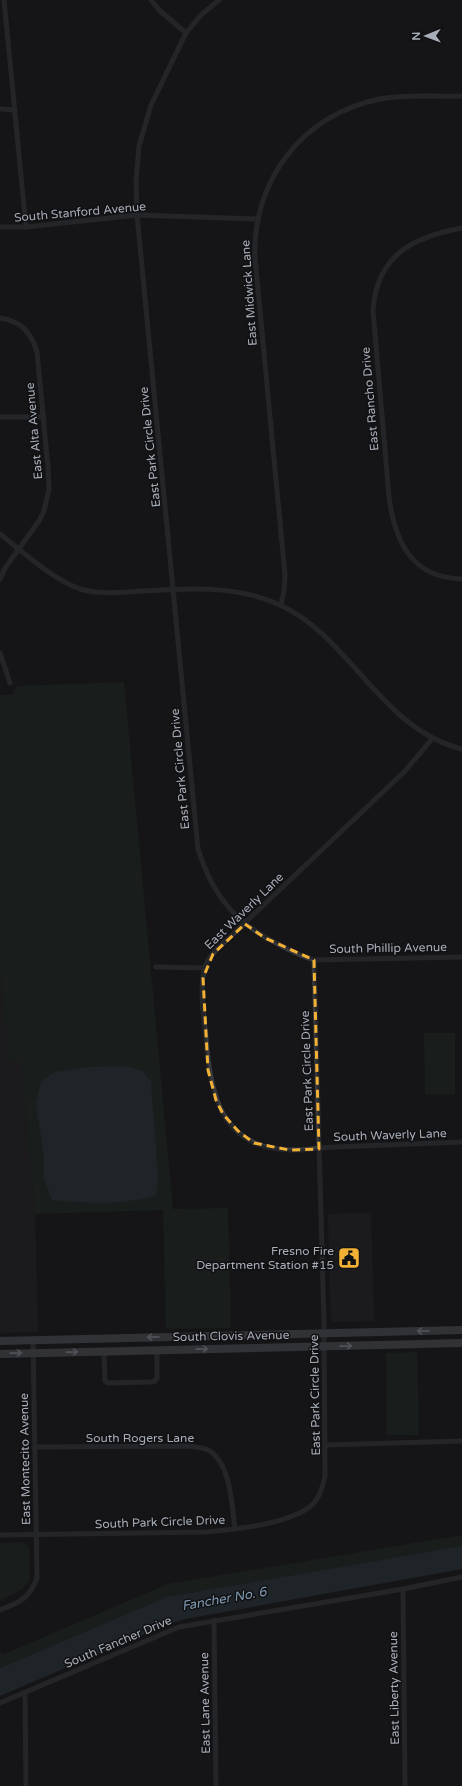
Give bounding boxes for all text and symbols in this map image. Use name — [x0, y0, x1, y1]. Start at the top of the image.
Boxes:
north arrow — [406, 16, 446, 56]
text: N — [410, 32, 423, 41]
street label: South Stanford Avenue — [14, 199, 147, 225]
street label: East Midwick Lane — [238, 239, 260, 346]
street label: East Rancho Drive — [358, 346, 382, 451]
street label: East Alta Avenue — [23, 382, 45, 480]
street label: East Park Circle Drive — [137, 386, 163, 508]
street label: East Park Circle Drive — [168, 708, 192, 830]
street label: East Waverly Lane — [202, 870, 286, 952]
street label: South Phillip Avenue — [329, 940, 447, 956]
street label: East Park Circle Drive — [298, 1010, 316, 1132]
street label: South Waverly Lane — [333, 1126, 447, 1144]
place label: Fresno Fire Department Station #15 — [196, 1244, 334, 1272]
public building icon: Fresno Fire Department Station #15 — [336, 1245, 362, 1271]
one-way arrow — [417, 1327, 430, 1335]
street label: South Clovis Avenue — [173, 1328, 290, 1344]
one-way arrow — [147, 1333, 160, 1341]
street label: East Park Circle Drive — [307, 1334, 323, 1456]
one-way arrow — [339, 1342, 352, 1349]
one-way arrow — [195, 1345, 208, 1353]
one-way arrow — [65, 1348, 78, 1356]
one-way arrow — [9, 1349, 22, 1357]
street label: East Montecito Avenue — [17, 1393, 33, 1525]
street label: South Rogers Lane — [86, 1431, 194, 1445]
street label: South Park Circle Drive — [95, 1513, 226, 1531]
water label: Fancher No. 6 — [181, 1583, 270, 1614]
street label: South Fancher Drive — [62, 1613, 174, 1671]
street label: East Liberty Avenue — [386, 1631, 402, 1745]
street label: East Lane Avenue — [197, 1652, 213, 1754]

